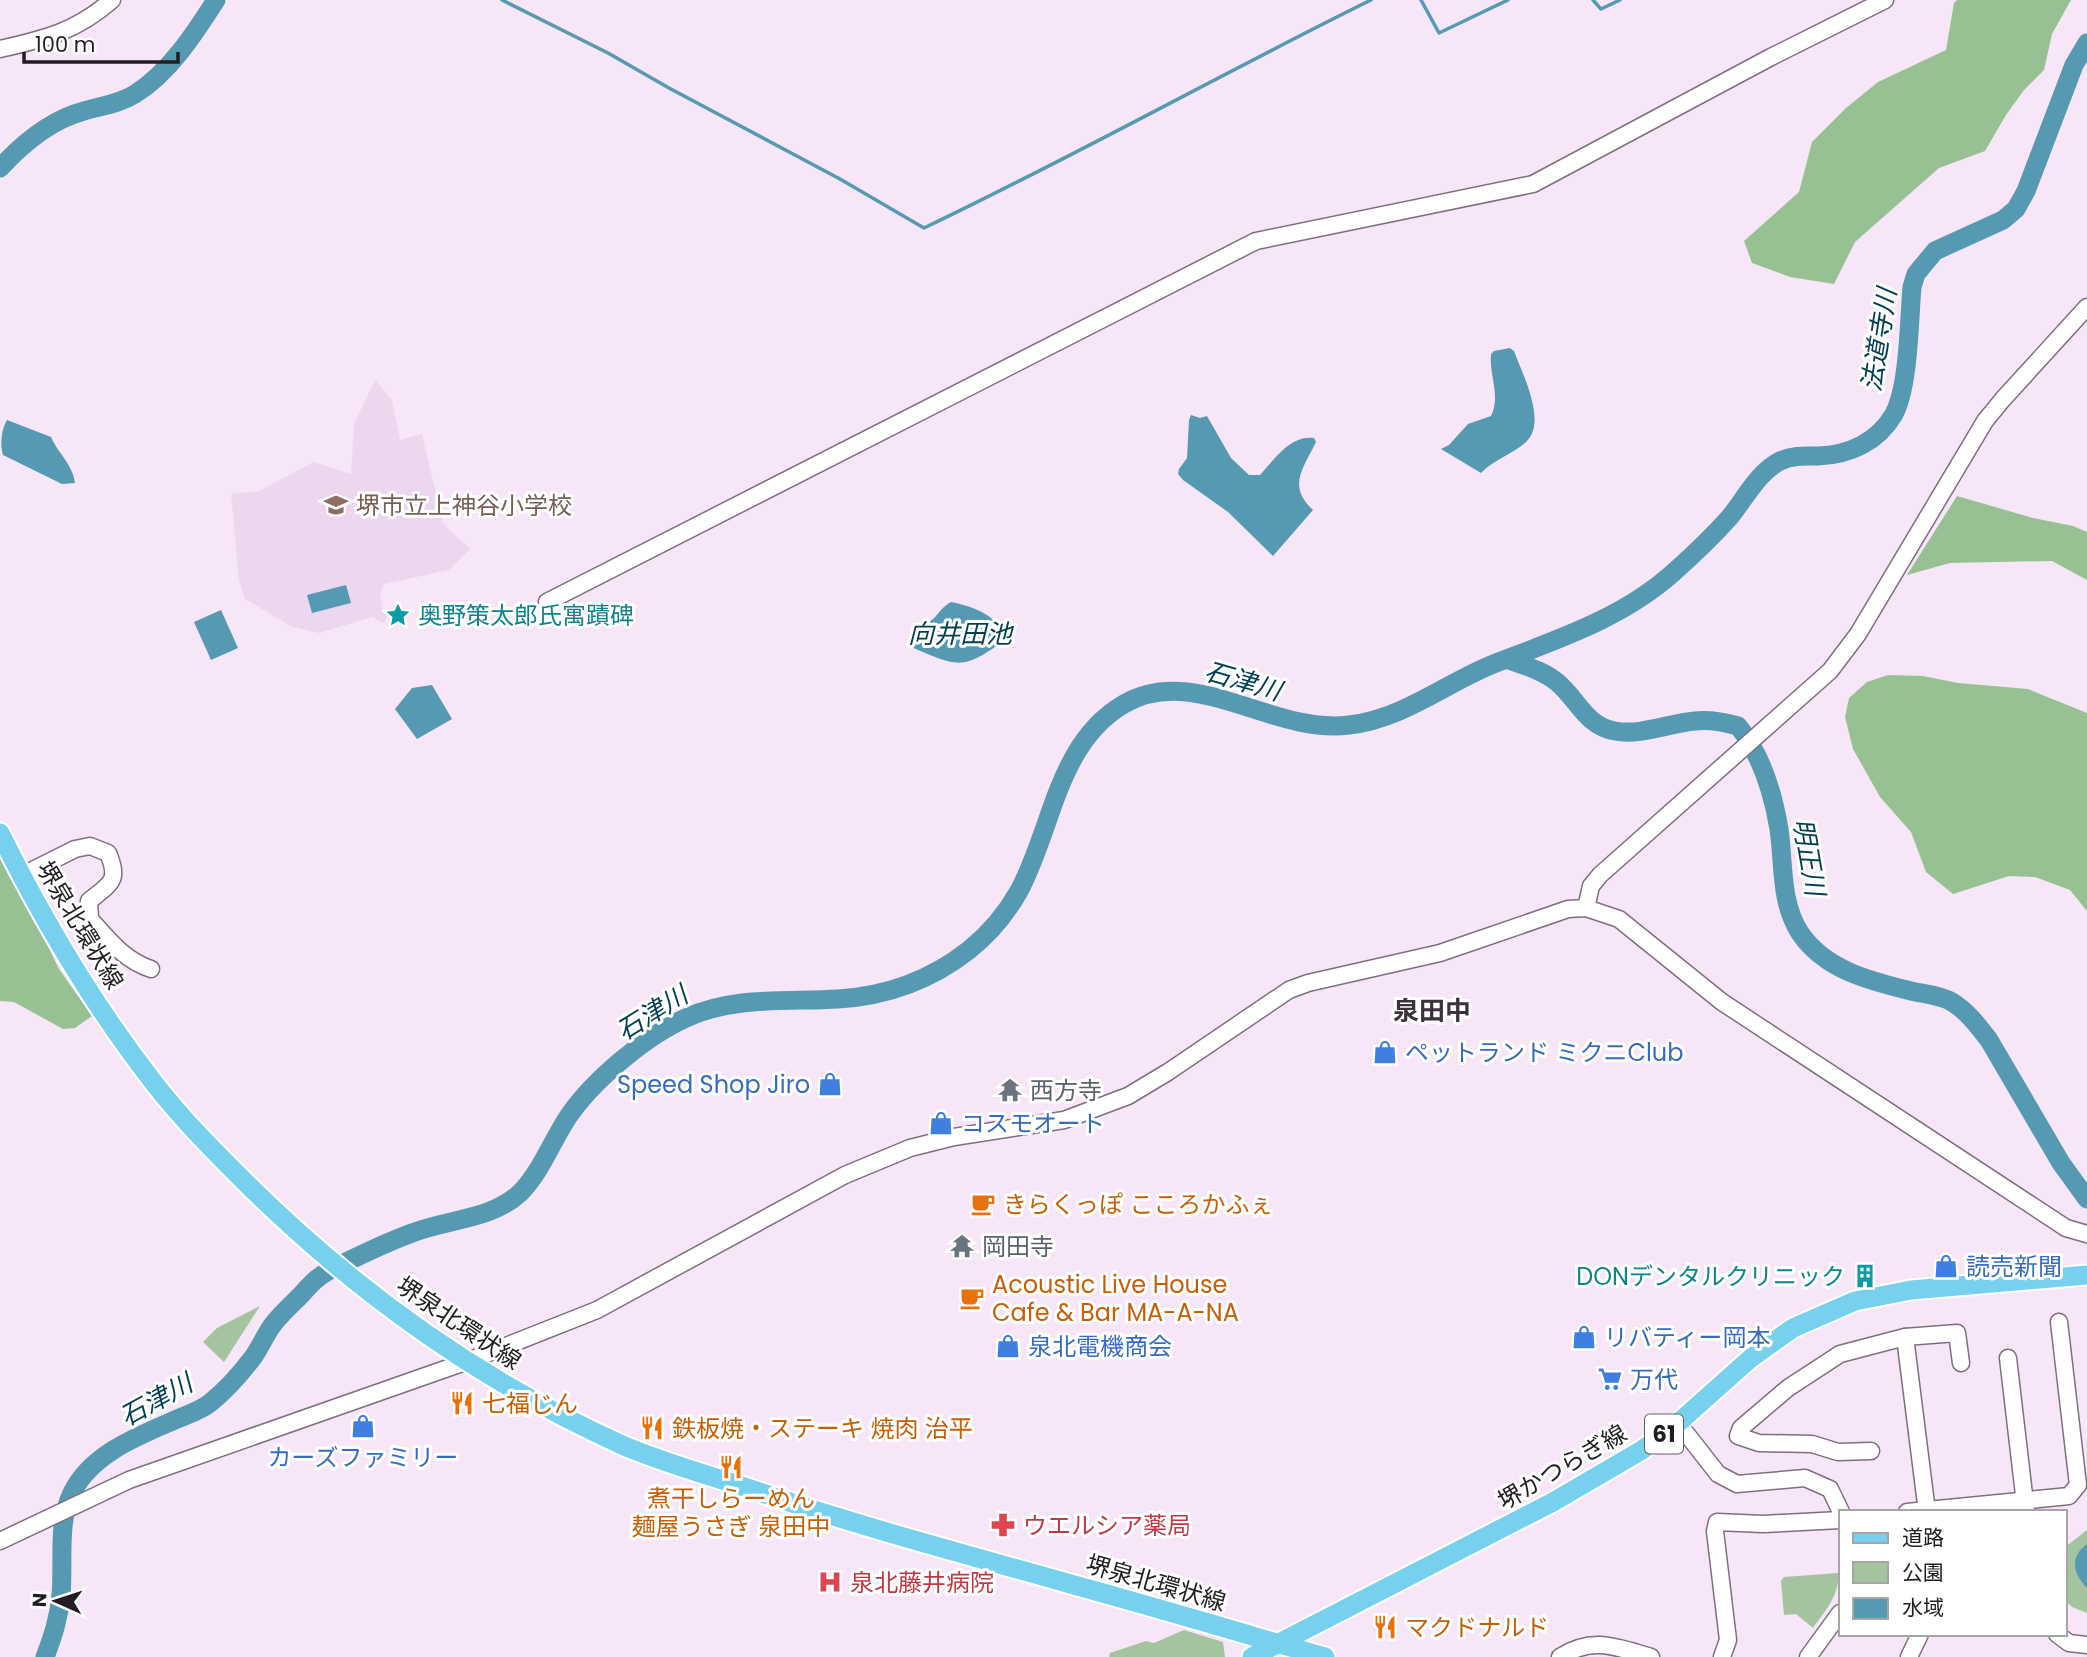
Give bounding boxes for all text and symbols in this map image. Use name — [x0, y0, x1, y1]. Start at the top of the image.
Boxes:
scale bar — [24, 21, 178, 65]
text: 100 m — [35, 30, 95, 59]
water label: 法道寺川 — [1853, 283, 1905, 394]
place label: 堺市立上神谷小学校 — [356, 489, 572, 522]
school or university icon: 堺市立上神谷小学校 — [322, 491, 350, 519]
place label: 奥野策太郎氏寓蹟碑 — [418, 599, 634, 632]
place icon: 奥野策太郎氏寓蹟碑 — [384, 601, 412, 629]
water label: 向井田池 — [908, 616, 1015, 652]
water label: 石津川 — [1201, 653, 1288, 710]
water label: 明正川 — [1784, 815, 1834, 901]
street label: 堺泉北環状線 — [29, 855, 131, 995]
water label: 石津川 — [609, 975, 697, 1049]
district label: 泉田中 — [1393, 993, 1471, 1029]
place label: ペットランド ミクニClub — [1405, 1036, 1683, 1069]
shop icon: ペットランド ミクニClub — [1371, 1038, 1399, 1066]
place label: Speed Shop Jiro — [617, 1068, 810, 1101]
shop icon: Speed Shop Jiro — [816, 1070, 844, 1098]
place label: 西方寺 — [1030, 1074, 1102, 1107]
temple icon: 西方寺 — [996, 1076, 1024, 1104]
place label: コスモオート — [961, 1107, 1105, 1140]
shop icon: コスモオート — [927, 1109, 955, 1137]
place label: きらくっぽ こころかふぇ — [1003, 1188, 1273, 1221]
cafe icon: きらくっぽ こころかふぇ — [969, 1190, 997, 1218]
place label: 岡田寺 — [982, 1230, 1054, 1263]
temple icon: 岡田寺 — [948, 1232, 976, 1260]
place label: 読売新聞 — [1966, 1250, 2062, 1283]
shop icon: 読売新聞 — [1932, 1252, 1960, 1280]
place label: DONデンタルクリニック — [1576, 1260, 1845, 1293]
building icon: DONデンタルクリニック — [1851, 1262, 1879, 1290]
place label: Acoustic Live House Cafe & Bar MA-A-NA — [992, 1268, 1239, 1329]
street label: 堺泉北環状線 — [390, 1269, 528, 1377]
cafe icon: Acoustic Live House Cafe & Bar MA-A-NA — [958, 1284, 986, 1312]
place label: リバティー岡本 — [1604, 1321, 1771, 1354]
shop icon: リバティー岡本 — [1570, 1323, 1598, 1351]
place label: 泉北電機商会 — [1028, 1330, 1172, 1363]
shop icon: 泉北電機商会 — [994, 1332, 1022, 1360]
place label: 万代 — [1630, 1363, 1678, 1396]
water label: 石津川 — [113, 1364, 201, 1435]
supermarket icon: 万代 — [1596, 1365, 1624, 1393]
place label: 七福じん — [482, 1387, 578, 1420]
restaurant icon: 七福じん — [448, 1389, 476, 1417]
shop icon: カーズファミリー — [349, 1412, 377, 1440]
place label: 鉄板焼・ステーキ 焼肉 治平 — [672, 1412, 973, 1445]
restaurant icon: 鉄板焼・ステーキ 焼肉 治平 — [638, 1414, 666, 1442]
road number: 61 — [1645, 1414, 1683, 1454]
street label: 堺かつらぎ線 — [1491, 1417, 1633, 1517]
place label: カーズファミリー — [268, 1441, 458, 1474]
restaurant icon: 煮干しらーめん 麺屋うさぎ 泉田中 — [717, 1453, 745, 1481]
place label: 煮干しらーめん 麺屋うさぎ 泉田中 — [632, 1482, 830, 1543]
place label: ウエルシア薬局 — [1023, 1509, 1191, 1542]
legend — [1839, 1510, 2066, 1636]
pharmacy icon: ウエルシア薬局 — [989, 1511, 1017, 1539]
text: 道路 — [1902, 1523, 1944, 1552]
street label: 堺泉北環状線 — [1082, 1547, 1230, 1619]
text: 公園 — [1902, 1558, 1944, 1587]
north arrow — [21, 1566, 91, 1636]
place label: 泉北藤井病院 — [850, 1566, 994, 1599]
hospital icon: 泉北藤井病院 — [816, 1568, 844, 1596]
text: N — [26, 1592, 53, 1608]
text: 水域 — [1902, 1593, 1944, 1622]
place label: マクドナルド — [1405, 1611, 1549, 1644]
restaurant icon: マクドナルド — [1371, 1613, 1399, 1641]

